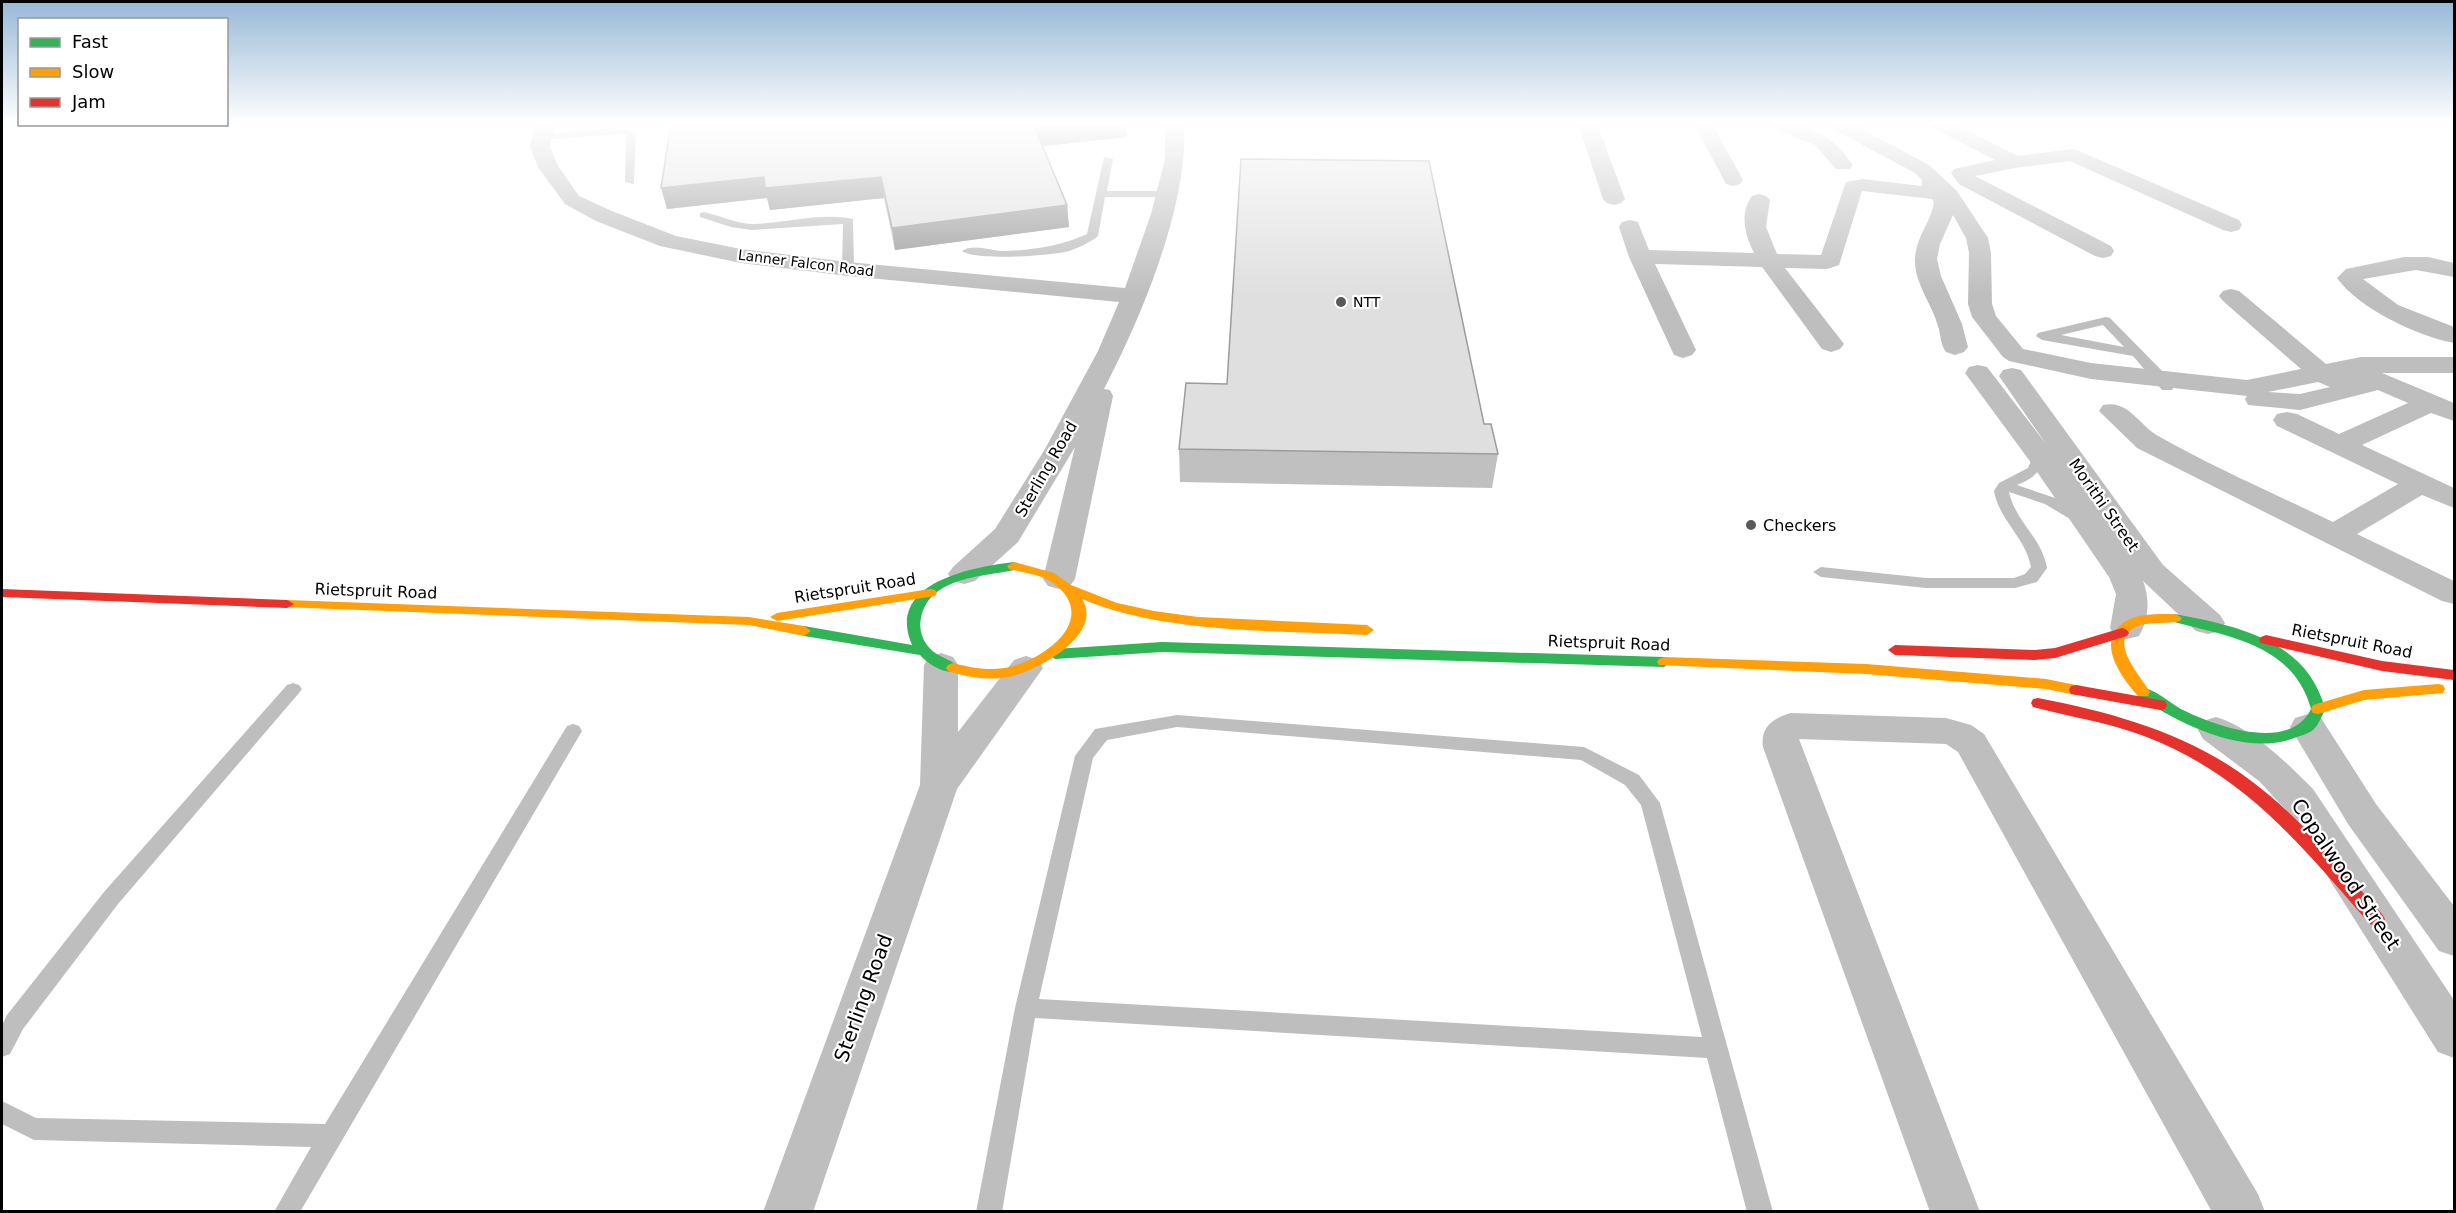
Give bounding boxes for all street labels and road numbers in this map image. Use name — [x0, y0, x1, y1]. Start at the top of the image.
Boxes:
street label: Lanner Falcon Road — [737, 247, 875, 279]
street label: Sterling Road — [1011, 418, 1081, 520]
street label: Morithi Street — [2065, 455, 2143, 555]
street label: Rietspruit Road — [793, 569, 917, 607]
street label: Rietspruit Road — [314, 579, 438, 603]
street label: Rietspruit Road — [2290, 620, 2414, 662]
street label: Rietspruit Road — [1547, 631, 1671, 655]
street label: Copalwood Street — [2286, 794, 2406, 954]
street label: Sterling Road — [829, 931, 897, 1065]

